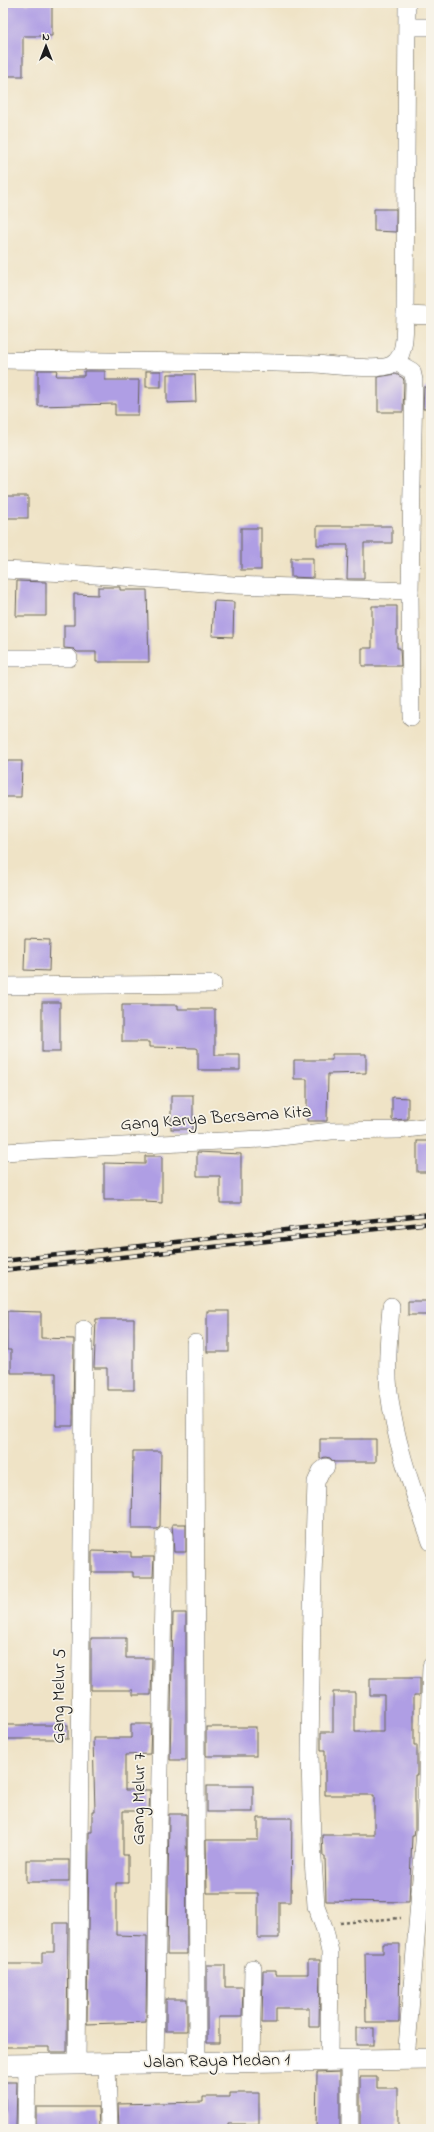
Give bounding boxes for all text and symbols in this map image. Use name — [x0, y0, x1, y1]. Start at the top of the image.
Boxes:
north arrow — [26, 26, 66, 66]
text: N — [42, 29, 50, 45]
street label: Gang Karya Bersama Kita — [120, 1099, 312, 1140]
street label: Gang Melur 5 — [46, 1648, 75, 1744]
street label: Gang Melur 7 — [126, 1752, 155, 1845]
street label: Jalan Raya Medan 1 — [144, 2048, 291, 2076]

